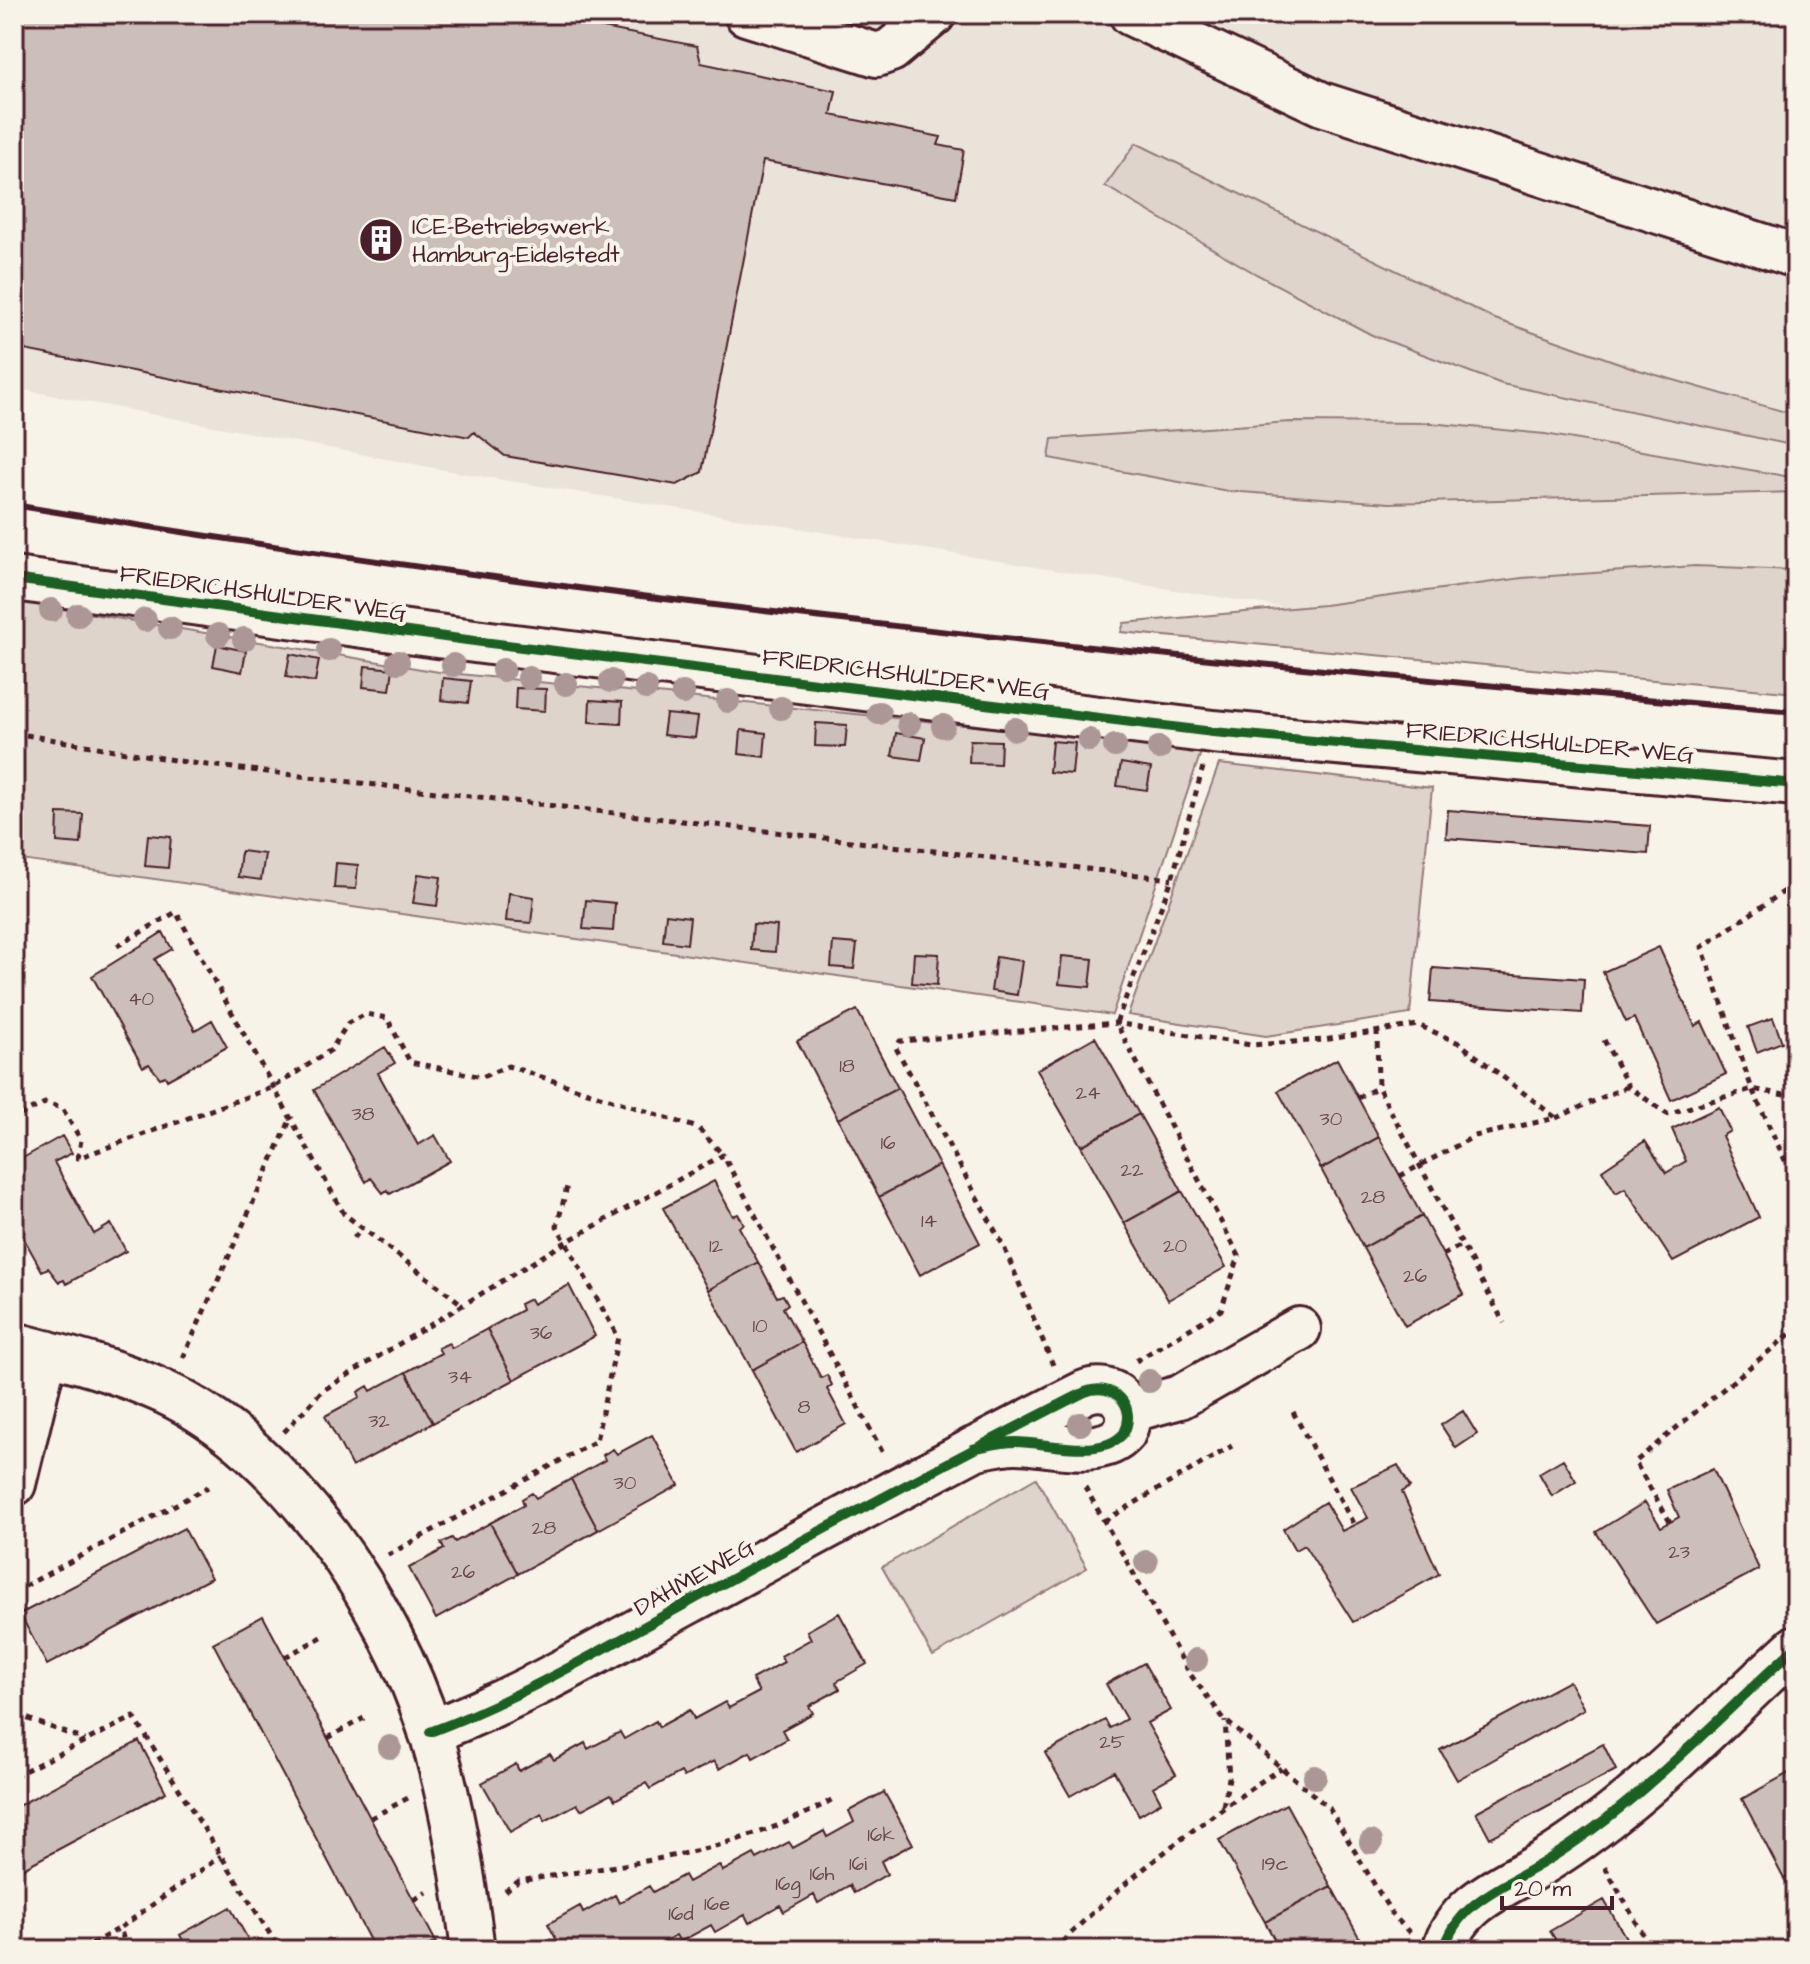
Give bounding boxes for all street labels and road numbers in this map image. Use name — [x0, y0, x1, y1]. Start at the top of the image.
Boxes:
street label: FRIEDRICHSHULDER WEG — [117, 557, 409, 631]
street label: FRIEDRICHSHULDER WEG — [760, 640, 1052, 710]
street label: FRIEDRICHSHULDER WEG — [1404, 713, 1696, 773]
street label: DAHMEWEG — [628, 1531, 761, 1625]

